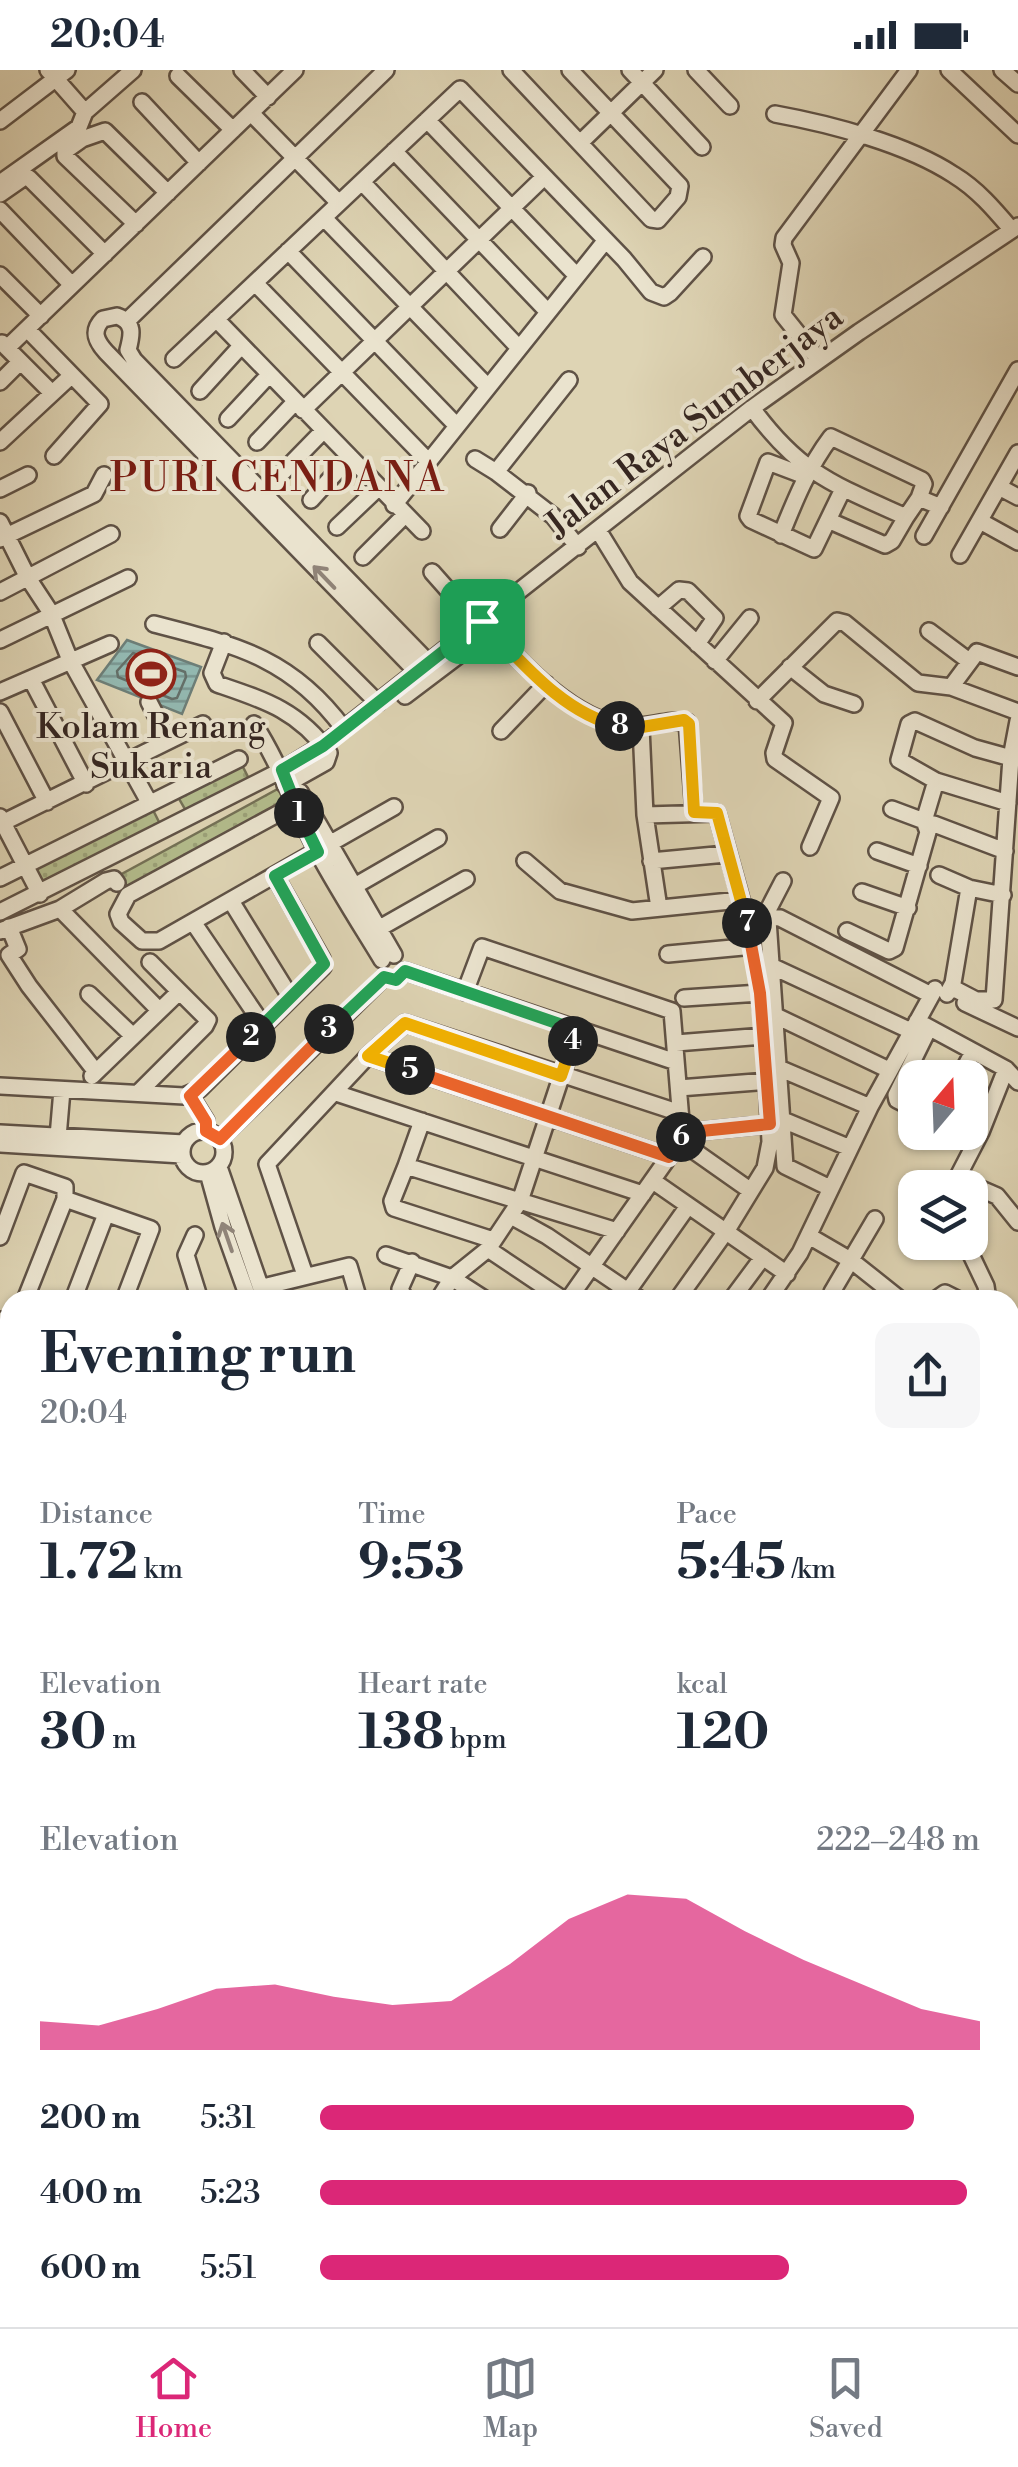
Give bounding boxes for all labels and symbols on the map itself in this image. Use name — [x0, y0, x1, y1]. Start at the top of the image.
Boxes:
street label: Jalan Raya Sumberjaya — [536, 295, 852, 548]
district label: PURI CENDANA — [110, 454, 446, 504]
one-way arrow — [312, 566, 336, 590]
pin — [440, 579, 525, 664]
sports icon: Kolam Renang Sukaria — [125, 648, 177, 700]
pin: 8 — [595, 701, 645, 751]
place label: Kolam Renang Sukaria — [36, 706, 266, 789]
pin: 1 — [274, 788, 324, 838]
pin: 7 — [722, 898, 772, 948]
pin: 3 — [304, 1004, 354, 1054]
pin: 2 — [226, 1012, 276, 1062]
pin: 4 — [548, 1016, 598, 1066]
pin: 5 — [385, 1045, 435, 1095]
north arrow — [898, 1060, 988, 1150]
pin: 6 — [656, 1112, 706, 1162]
one-way arrow — [217, 1223, 235, 1254]

